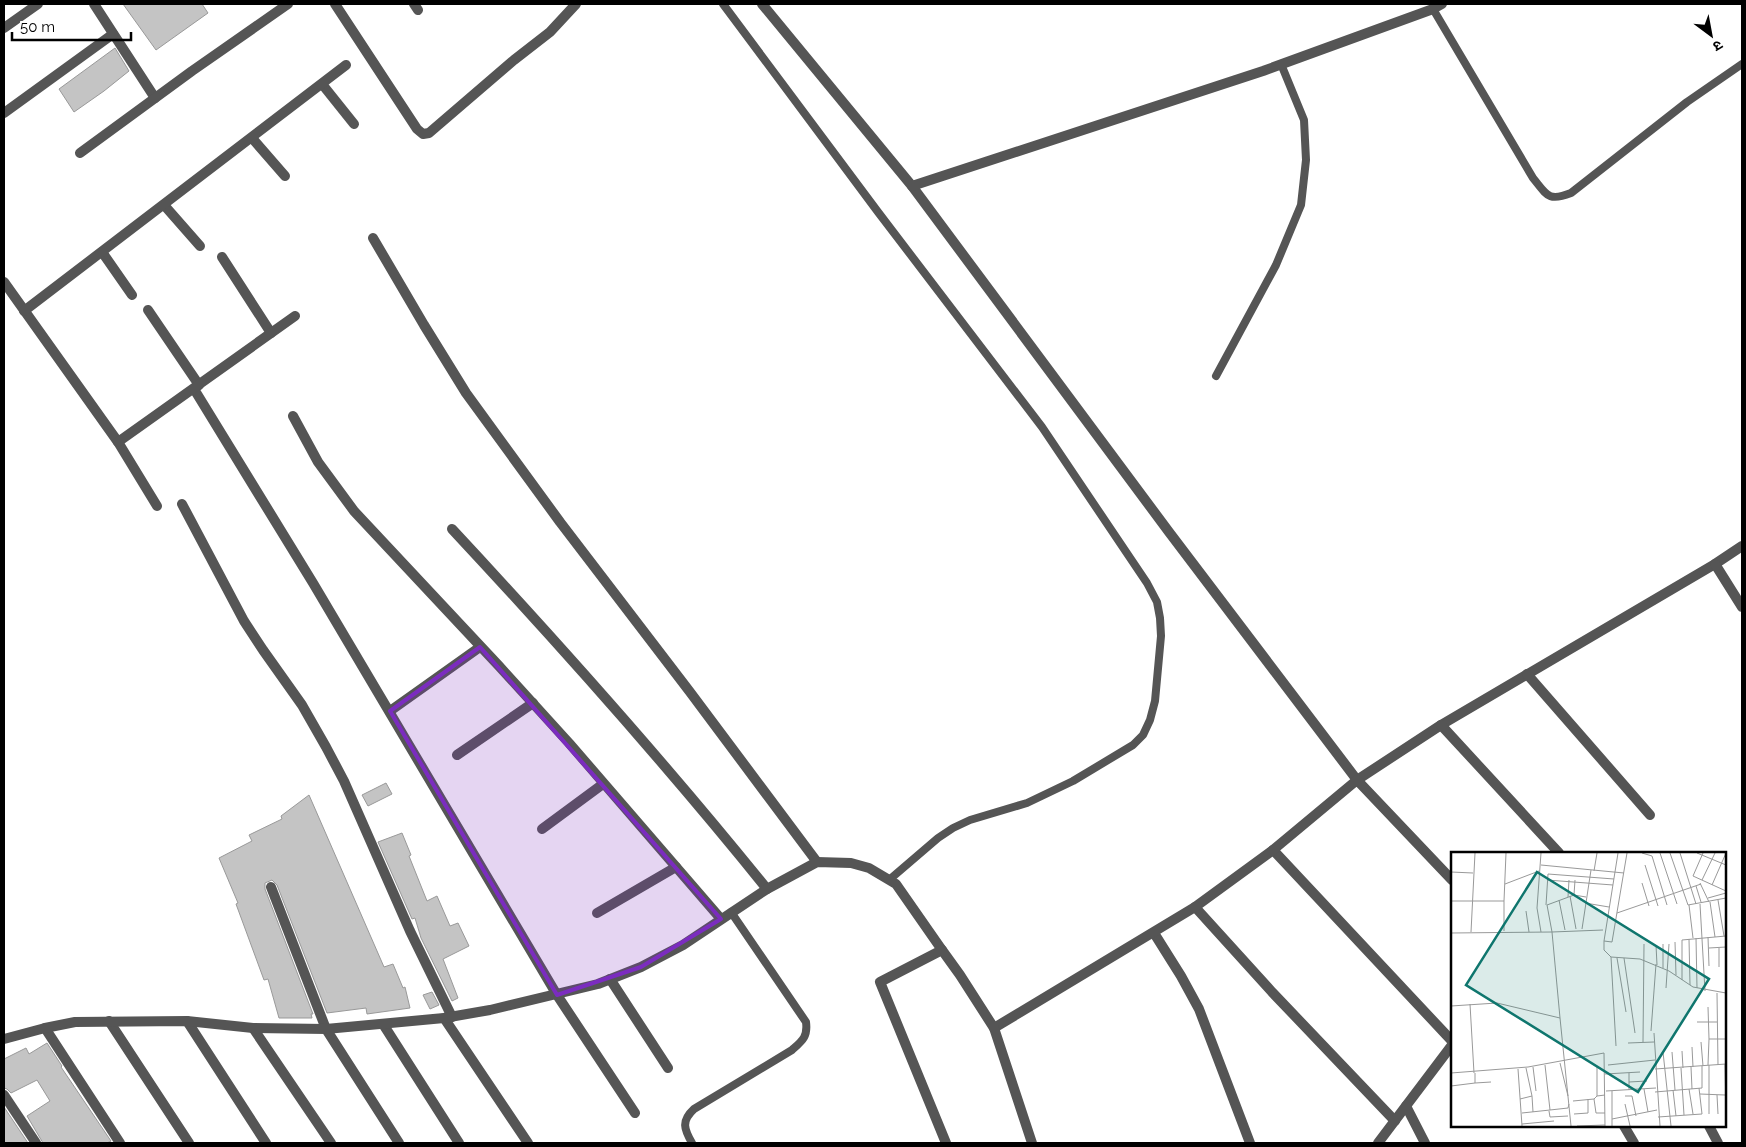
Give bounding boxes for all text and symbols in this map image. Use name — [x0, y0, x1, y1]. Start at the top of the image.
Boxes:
scale bar — [12, 10, 131, 42]
north arrow — [1686, 10, 1736, 60]
text: 50 m — [20, 18, 55, 36]
text: उ — [1709, 37, 1726, 55]
inset map — [1451, 852, 1726, 1127]

